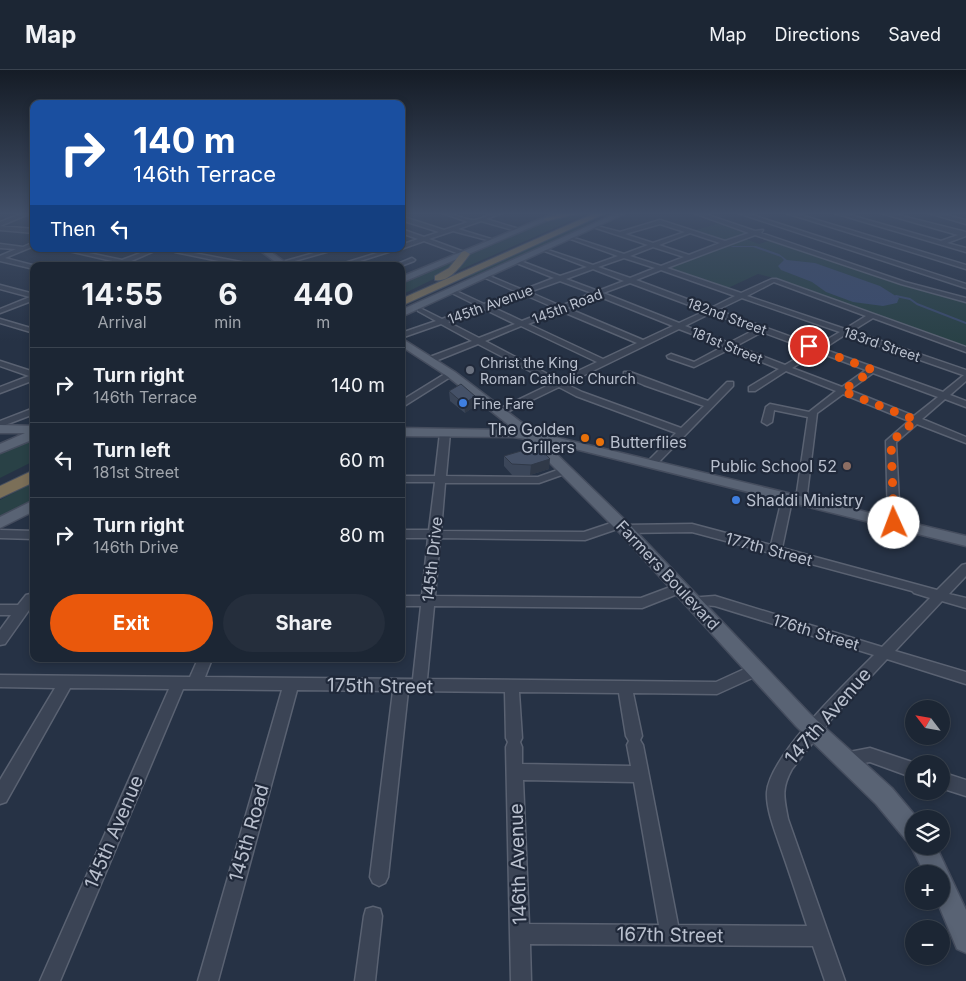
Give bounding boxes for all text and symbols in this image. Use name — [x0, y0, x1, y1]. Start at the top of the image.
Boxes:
text: Map — [25, 20, 76, 49]
text: Map — [709, 24, 747, 45]
text: Directions — [775, 24, 860, 45]
text: Saved — [888, 24, 941, 45]
text: 140 m — [133, 119, 236, 161]
icon: right — [50, 120, 115, 185]
text: 146th Terrace — [133, 161, 276, 187]
icon: left — [106, 215, 134, 243]
text: Then — [50, 218, 96, 241]
text: 14:55 — [81, 276, 163, 312]
text: 6 — [218, 276, 238, 312]
text: 440 — [293, 276, 354, 312]
street label: 145th Avenue — [445, 281, 535, 327]
street label: 145th Road — [529, 285, 605, 327]
street label: 182nd Street — [685, 294, 769, 338]
text: Arrival — [97, 312, 147, 332]
text: min — [214, 312, 242, 332]
text: m — [316, 312, 330, 332]
street label: 181st Street — [689, 323, 766, 367]
street label: 183rd Street — [841, 323, 923, 365]
pin — [788, 325, 830, 367]
icon: arrive — [795, 332, 823, 360]
place label: Christ the King Roman Catholic Church — [480, 354, 636, 387]
text: Turn right — [93, 364, 184, 387]
marker: Christ the King Roman Catholic Church — [464, 364, 476, 376]
icon: right — [50, 371, 78, 399]
text: 140 m — [331, 374, 385, 397]
text: 146th Terrace — [93, 387, 197, 407]
place label: Fine Fare — [473, 395, 534, 412]
marker: Fine Fare — [457, 397, 469, 409]
place label: The Golden Grillers — [487, 419, 575, 457]
marker: The Golden Grillers — [579, 432, 591, 444]
place label: Butterflies — [610, 432, 687, 452]
marker: Butterflies — [594, 436, 606, 448]
text: Turn left — [93, 439, 171, 462]
icon: left — [50, 446, 78, 474]
text: 60 m — [339, 449, 385, 472]
place label: Public School 52 — [710, 456, 837, 476]
marker: Public School 52 — [841, 460, 853, 472]
text: 181st Street — [93, 462, 179, 482]
place label: Shaddi Ministry — [746, 490, 863, 510]
marker: Shaddi Ministry — [730, 494, 742, 506]
position arrow — [867, 496, 919, 548]
text: Turn right — [93, 514, 184, 537]
street label: 145th Drive — [418, 515, 446, 603]
street label: Farmers Boulevard — [612, 516, 724, 634]
icon: right — [50, 521, 78, 549]
text: 80 m — [339, 524, 385, 547]
street label: 177th Street — [723, 528, 815, 570]
text: 146th Drive — [93, 537, 179, 557]
button: Exit — [50, 594, 213, 652]
button: Share — [223, 594, 385, 652]
street label: 176th Street — [770, 609, 862, 655]
street label: 147th Avenue — [780, 663, 876, 769]
street label: 175th Street — [327, 674, 433, 698]
north arrow — [905, 700, 950, 745]
map controls — [905, 700, 950, 965]
button: sound — [905, 755, 950, 800]
street label: 145th Avenue — [80, 772, 148, 892]
street label: 145th Road — [224, 782, 274, 884]
street label: 146th Avenue — [504, 803, 532, 925]
button: layers — [905, 810, 950, 855]
button: + — [905, 865, 950, 910]
button: − — [905, 920, 950, 965]
street label: 167th Street — [616, 923, 724, 947]

